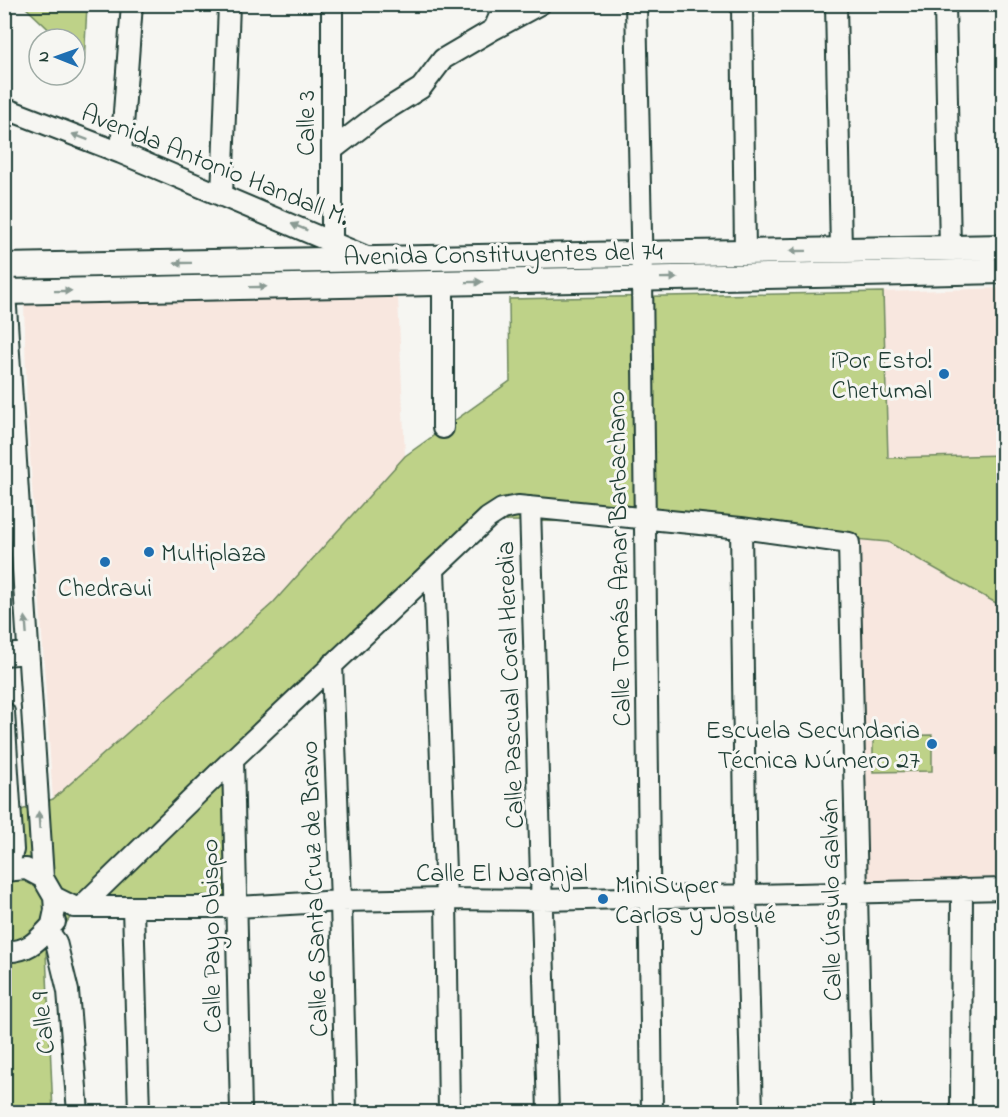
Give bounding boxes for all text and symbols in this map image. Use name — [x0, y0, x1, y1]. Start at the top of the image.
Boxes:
north arrow — [27, 27, 87, 87]
text: N — [32, 51, 56, 62]
street label: Calle 3 — [289, 90, 327, 156]
street label: Avenida Antonio Handall M. — [75, 95, 355, 238]
one-way arrow — [71, 132, 89, 141]
one-way arrow — [290, 222, 308, 231]
street label: Avenida Constituyentes del 74 — [343, 234, 663, 278]
one-way arrow — [789, 246, 808, 256]
one-way arrow — [174, 258, 193, 267]
one-way arrow — [659, 273, 678, 283]
one-way arrow — [464, 277, 483, 287]
one-way arrow — [248, 282, 267, 291]
one-way arrow — [53, 286, 72, 296]
place label: ¡Por Esto! Chetumal — [831, 343, 932, 411]
marker: ¡Por Esto! Chetumal — [937, 367, 951, 381]
street label: Calle Tomás Aznar Barbachano — [599, 391, 643, 727]
place label: Multiplaza — [161, 536, 266, 574]
street label: Calle Pascual Coral Heredia — [488, 540, 536, 829]
marker: Multiplaza — [142, 545, 156, 559]
marker: Chedraui — [98, 555, 112, 569]
place label: Chedraui — [58, 571, 152, 609]
one-way arrow — [21, 616, 30, 635]
place label: Escuela Secundaria Técnica Número 27 — [705, 713, 920, 781]
marker: Escuela Secundaria Técnica Número 27 — [925, 737, 939, 751]
street label: Calle 6 Santa Cruz de Bravo — [292, 740, 340, 1038]
street label: Calle Úrsulo Galván — [812, 798, 854, 1002]
one-way arrow — [34, 810, 44, 829]
street label: Calle Payo Obispo — [192, 838, 234, 1033]
street label: Calle El Naranjal — [416, 856, 588, 894]
place label: MiniSuper Carlos y Josué — [615, 868, 776, 936]
marker: MiniSuper Carlos y Josué — [596, 892, 610, 906]
street label: Calle 9 — [23, 989, 67, 1056]

